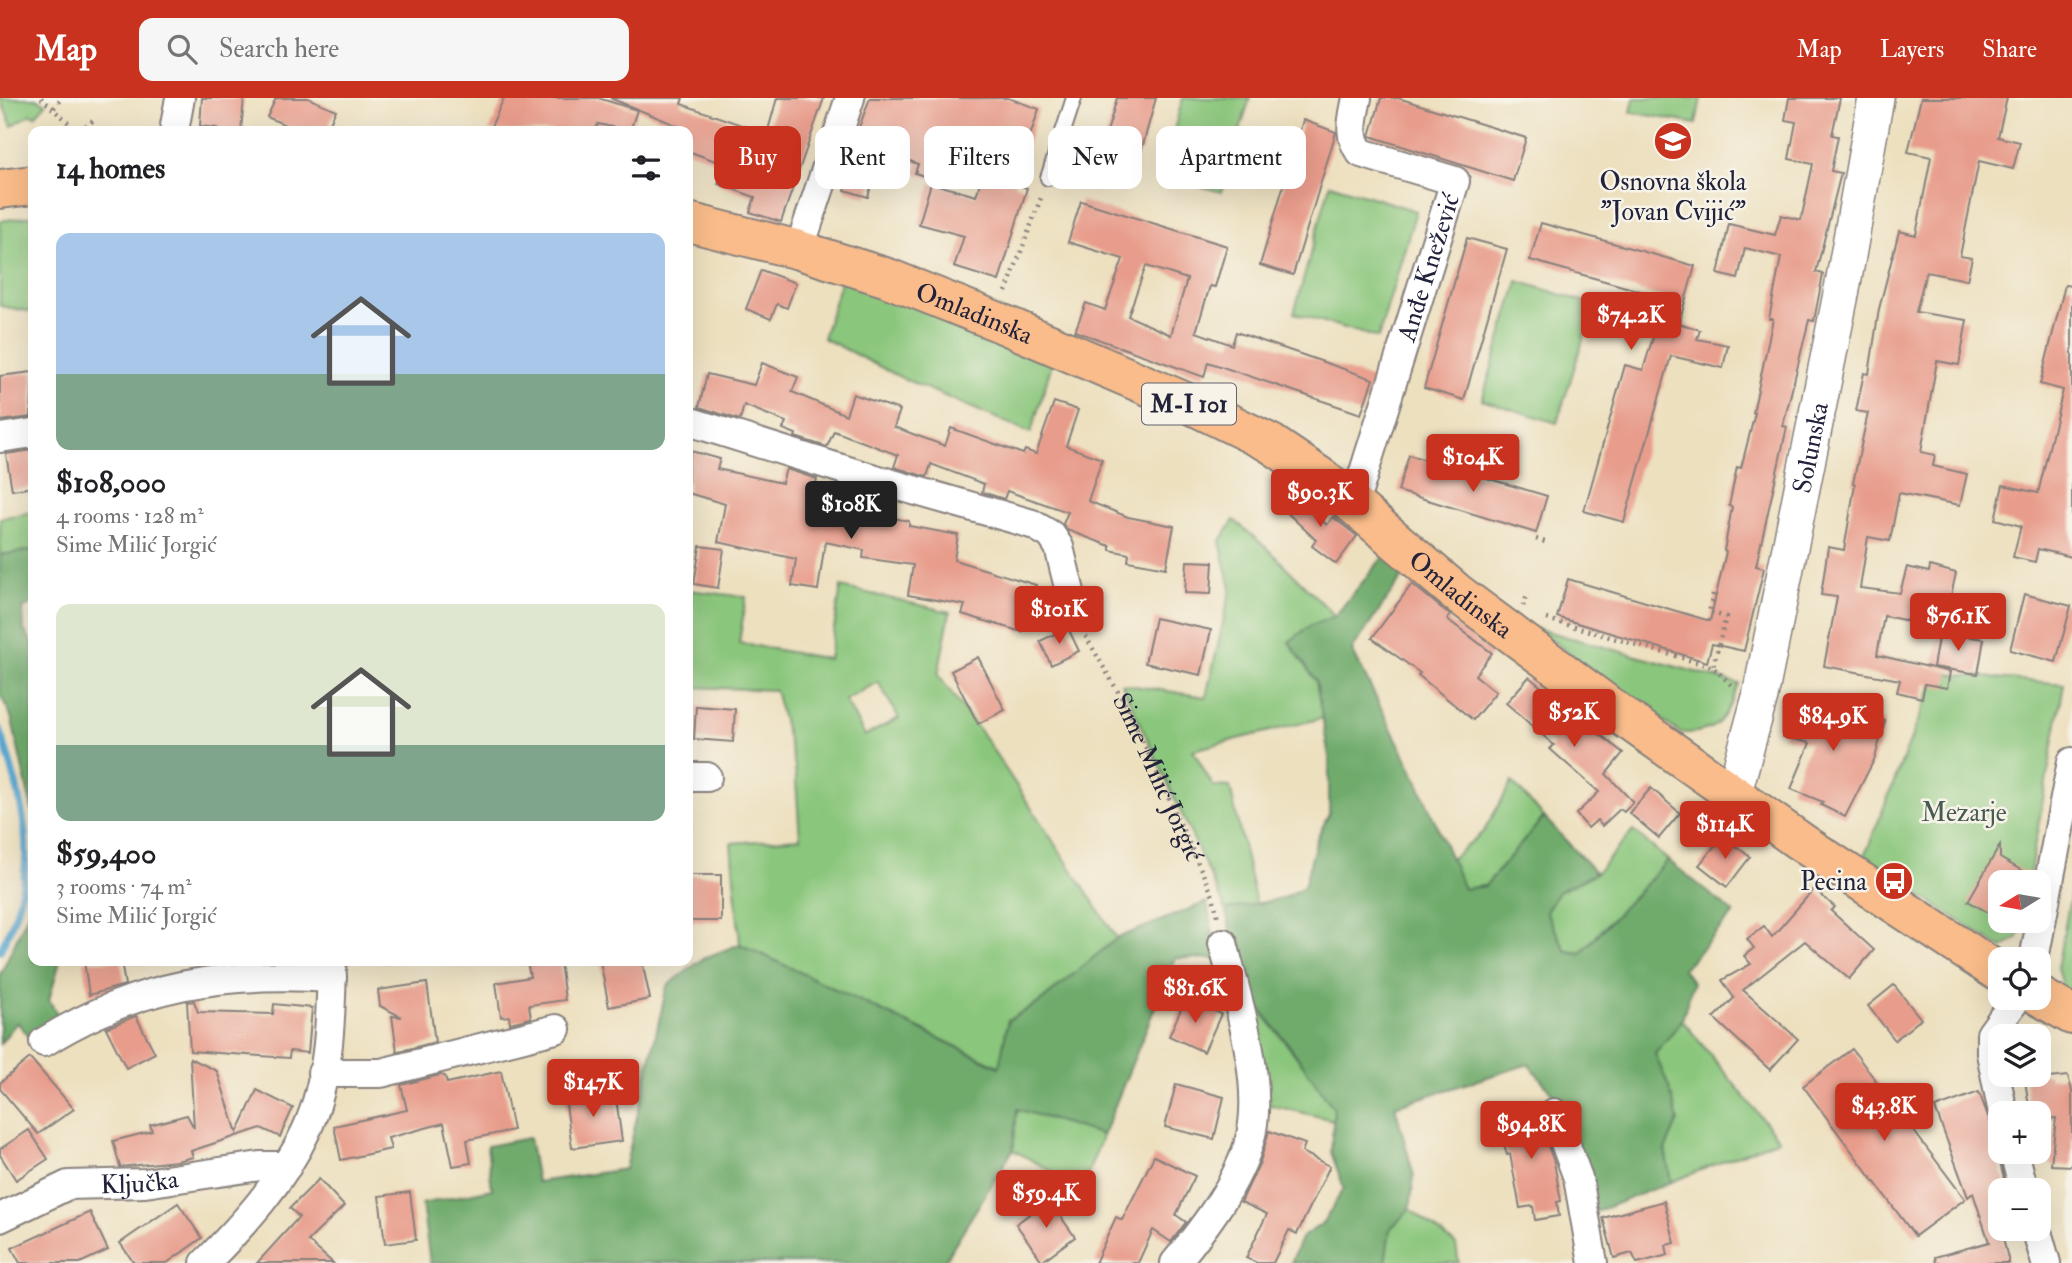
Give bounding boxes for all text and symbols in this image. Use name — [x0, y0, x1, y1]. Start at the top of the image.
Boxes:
search box — [139, 18, 629, 81]
text: Map — [35, 29, 97, 70]
icon: search — [163, 30, 201, 68]
text: Search here — [219, 33, 339, 65]
text: Map — [1797, 34, 1842, 65]
text: Layers — [1880, 34, 1944, 65]
text: Share — [1982, 34, 2037, 65]
school or university icon: Osnovna škola "Jovan Cvijić" — [1652, 120, 1694, 162]
chip: Buy — [714, 126, 801, 189]
chip: Rent — [815, 126, 910, 189]
chip: Filters — [924, 126, 1034, 189]
chip: New — [1048, 126, 1142, 189]
chip: Apartment — [1156, 126, 1306, 189]
icon: filters — [627, 149, 665, 187]
text: 14 homes — [56, 150, 165, 187]
place label: Osnovna škola "Jovan Cvijić" — [1599, 166, 1747, 228]
street label: Anđe Knežević — [1391, 189, 1467, 347]
street label: Omladinska — [911, 276, 1038, 352]
icon: home — [298, 278, 424, 404]
pin: $74.2K — [1574, 292, 1688, 352]
text: $74.2K — [1597, 300, 1665, 329]
road number: M-I 101 — [1142, 384, 1236, 424]
street label: Solunska — [1786, 399, 1836, 496]
pin: $104K — [1424, 434, 1522, 494]
text: $104K — [1442, 442, 1504, 471]
text: $108,000 — [56, 464, 166, 501]
pin: $90.3K — [1263, 470, 1377, 529]
text: $90.3K — [1287, 477, 1353, 506]
pin: $108K — [802, 482, 900, 541]
text: $108K — [821, 489, 881, 518]
text: 4 rooms · 128 m² — [56, 501, 204, 530]
text: Sime Milić Jorgić — [56, 530, 216, 559]
street label: Omladinska — [1402, 544, 1519, 646]
pin: $101K — [1010, 587, 1108, 646]
text: $101K — [1030, 594, 1088, 623]
pin: $76.1K — [1901, 594, 2015, 653]
text: $76.1K — [1926, 601, 1990, 630]
icon: home — [298, 649, 424, 775]
street label: Sime Milić Jorgić — [1105, 687, 1210, 867]
pin: $52K — [1533, 690, 1615, 749]
pin: $84.9K — [1776, 694, 1890, 753]
text: $52K — [1549, 697, 1599, 726]
text: $84.9K — [1798, 701, 1868, 730]
park label: Mezarje — [1921, 797, 2007, 829]
pin: $114K — [1676, 802, 1774, 861]
text: $114K — [1696, 809, 1754, 838]
text: $59,400 — [56, 835, 156, 872]
bus stop icon: Pecina — [1873, 860, 1915, 902]
place label: Pecina — [1800, 866, 1867, 898]
north arrow — [1988, 870, 2051, 933]
map controls — [1988, 870, 2051, 1241]
text: 3 rooms · 74 m² — [56, 872, 192, 901]
text: Sime Milić Jorgić — [56, 901, 216, 930]
button: locate — [1988, 947, 2051, 1010]
pin: $81.6K — [1138, 965, 1252, 1025]
text: $81.6K — [1163, 973, 1227, 1002]
button: layers — [1988, 1024, 2051, 1087]
pin: $147K — [544, 1060, 642, 1119]
text: $147K — [563, 1067, 623, 1096]
pin: $43.8K — [1827, 1084, 1941, 1143]
text: $43.8K — [1851, 1091, 1917, 1120]
button: + — [1988, 1101, 2051, 1164]
pin: $94.8K — [1474, 1102, 1588, 1161]
text: $94.8K — [1496, 1109, 1566, 1138]
street label: Ključka — [100, 1163, 181, 1201]
pin: $59.4K — [989, 1170, 1103, 1230]
text: $59.4K — [1012, 1178, 1080, 1207]
button: − — [1988, 1178, 2051, 1241]

